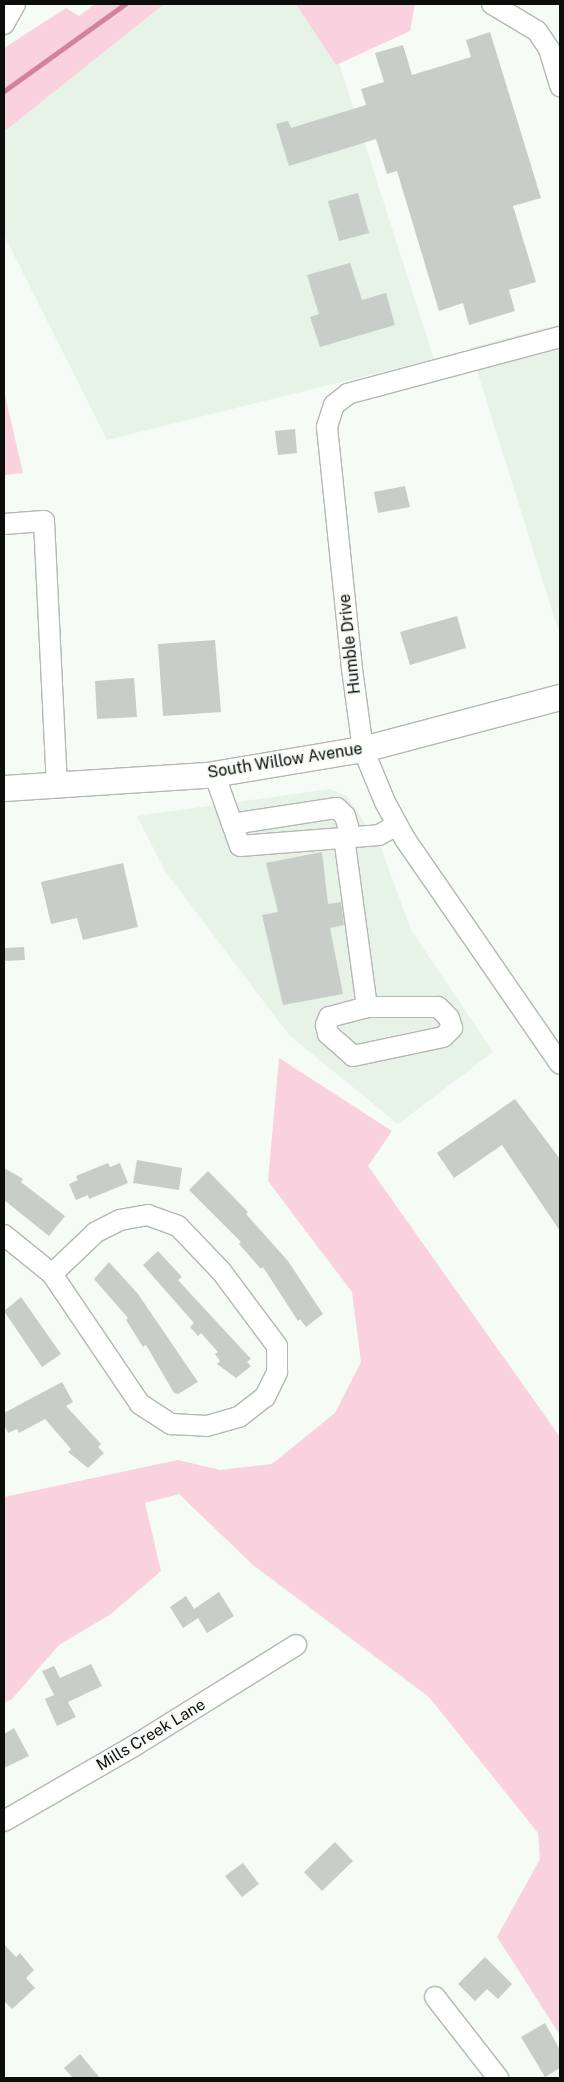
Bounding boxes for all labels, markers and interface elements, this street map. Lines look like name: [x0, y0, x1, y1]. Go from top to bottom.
street label: Humble Drive: [335, 593, 365, 695]
street label: South Willow Avenue: [206, 739, 364, 783]
street label: Mills Creek Lane: [93, 1695, 209, 1775]

